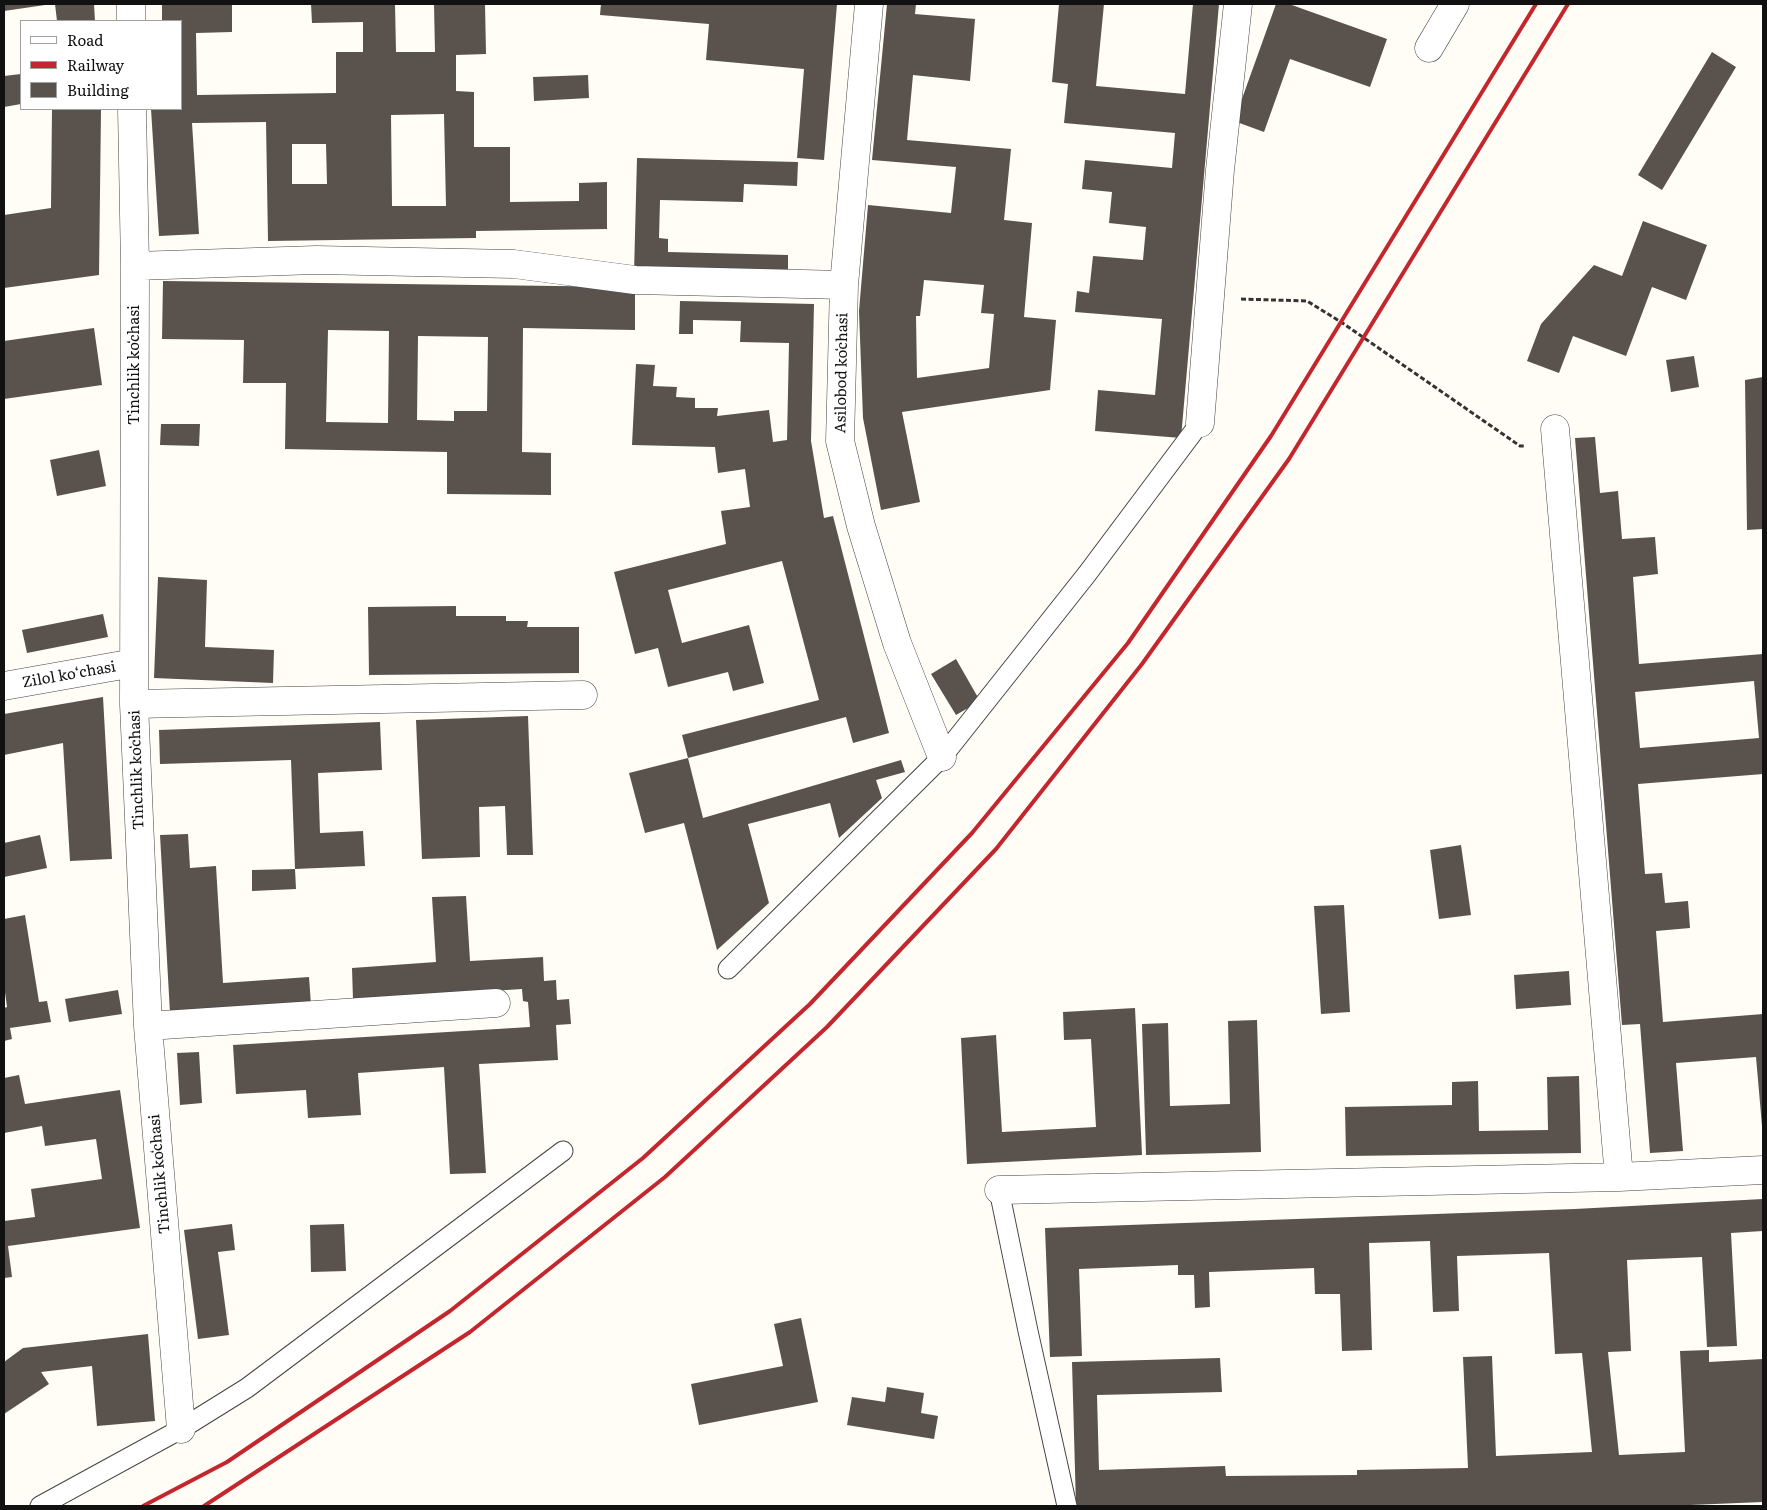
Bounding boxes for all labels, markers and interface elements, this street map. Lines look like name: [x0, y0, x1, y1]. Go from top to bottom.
legend: [20, 20, 182, 110]
text: Road: [67, 28, 103, 51]
text: Railway: [67, 53, 124, 76]
text: Building: [67, 78, 129, 101]
street label: Tinchlik koʻchasi: [126, 305, 144, 425]
street label: Asilobod koʻchasi: [832, 312, 852, 434]
street label: Zilol ko‘chasi: [21, 658, 117, 692]
street label: Tinchlik koʻchasi: [126, 710, 148, 830]
street label: Tinchlik koʻchasi: [146, 1113, 174, 1235]

